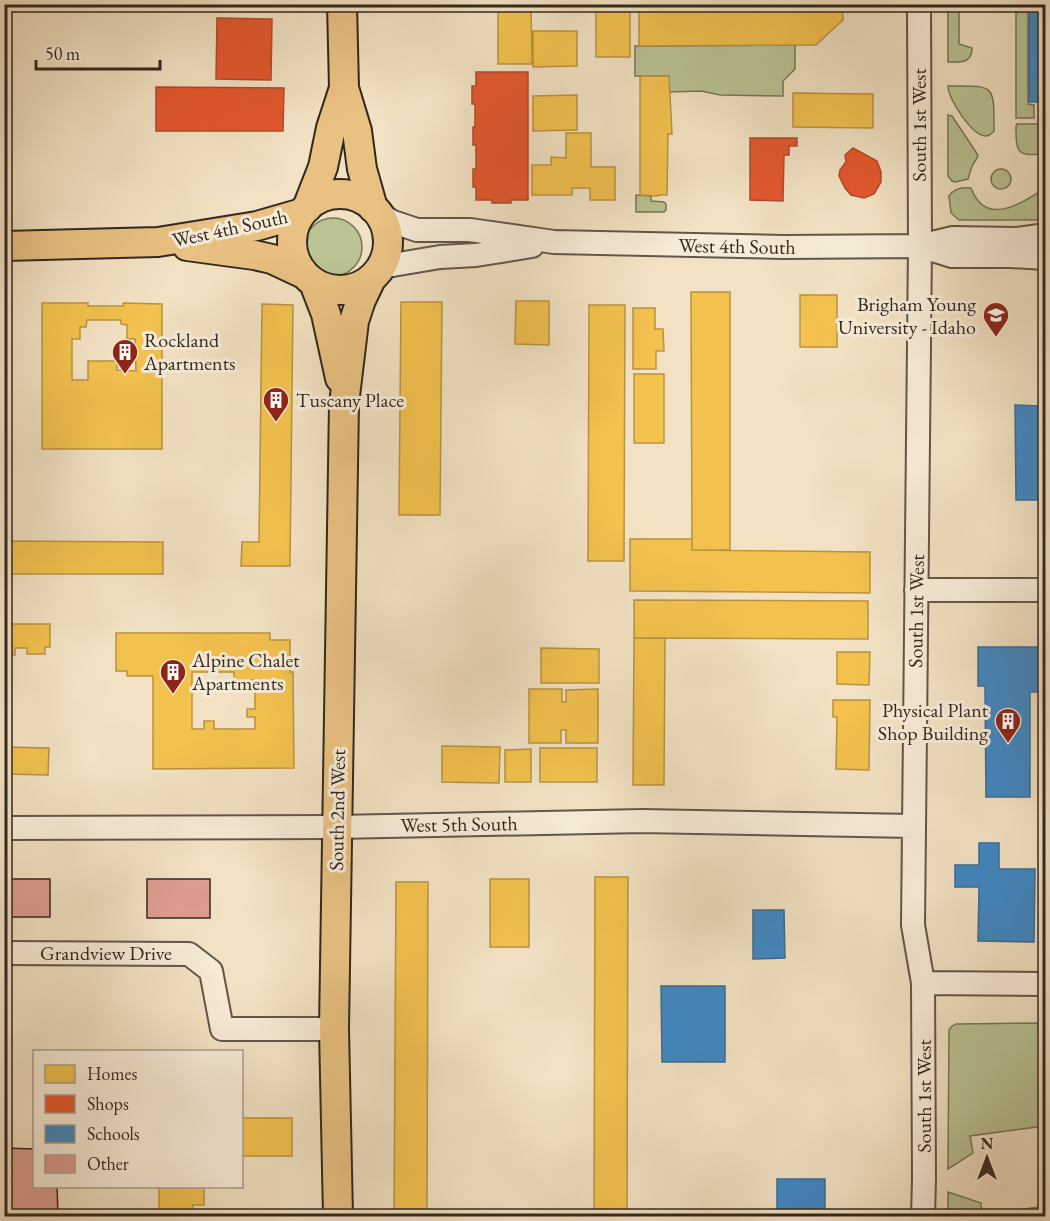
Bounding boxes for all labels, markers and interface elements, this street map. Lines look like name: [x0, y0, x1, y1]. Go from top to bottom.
scale bar: [36, 33, 160, 71]
text: 50 m: [45, 42, 80, 65]
street label: South 1st West: [906, 68, 932, 182]
street label: West 4th South: [170, 203, 290, 253]
street label: West 4th South: [678, 232, 796, 260]
place label: Brigham Young University - Idaho: [838, 291, 976, 340]
school or university icon: Brigham Young University - Idaho: [981, 300, 1011, 338]
place label: Rockland Apartments: [143, 327, 235, 376]
building icon: Rockland Apartments: [110, 337, 140, 375]
building icon: Tuscany Place: [261, 385, 291, 423]
place label: Tuscany Place: [296, 387, 404, 413]
street label: South 1st West: [902, 553, 930, 668]
place label: Alpine Chalet Apartments: [191, 647, 300, 696]
building icon: Alpine Chalet Apartments: [158, 657, 188, 695]
place label: Physical Plant Shop Building: [878, 697, 989, 746]
building icon: Physical Plant Shop Building: [993, 706, 1023, 744]
street label: South 2nd West: [323, 748, 351, 871]
street label: West 5th South: [400, 810, 518, 838]
street label: Grandview Drive: [40, 940, 172, 966]
street label: South 1st West: [911, 1039, 937, 1153]
legend: [33, 1050, 243, 1188]
text: Homes: [87, 1062, 138, 1085]
text: Shops: [87, 1092, 129, 1115]
text: Schools: [87, 1122, 140, 1145]
north arrow: [957, 1128, 1017, 1188]
text: N: [981, 1133, 994, 1154]
text: Other: [87, 1152, 129, 1175]

